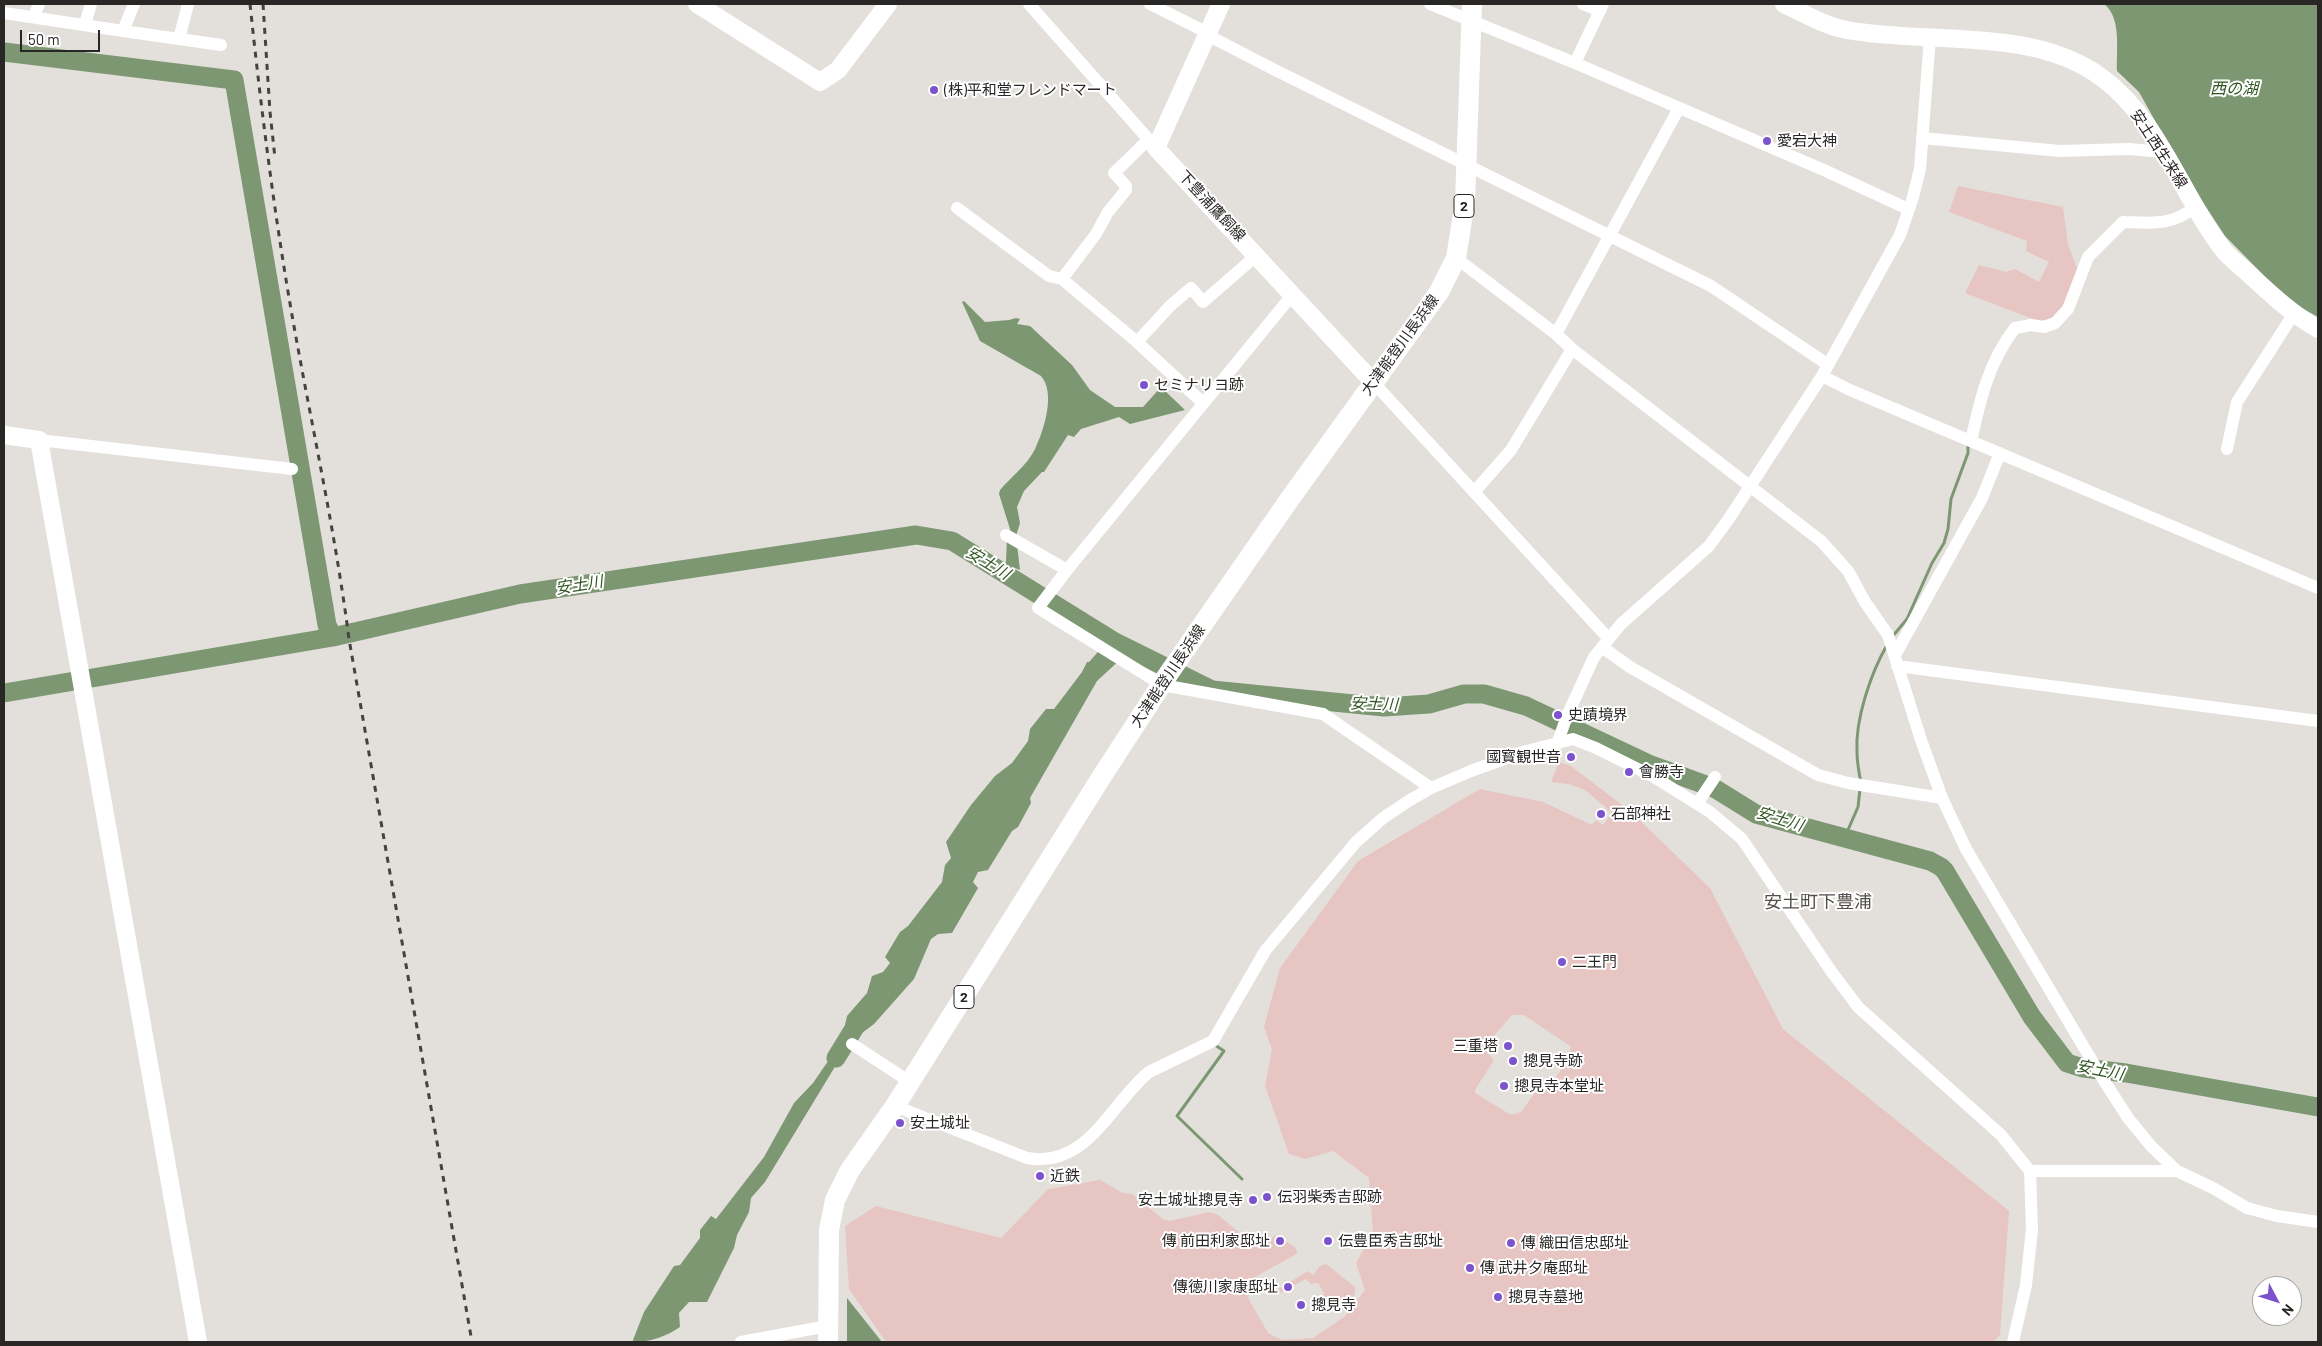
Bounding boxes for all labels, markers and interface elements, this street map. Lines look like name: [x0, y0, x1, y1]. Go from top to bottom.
scale bar: [22, 20, 102, 52]
text: 50 m: [28, 30, 60, 48]
water label: 西の湖: [2210, 79, 2258, 99]
place label: (株)平和堂フレンドマート: [944, 81, 1117, 99]
marker: (株)平和堂フレンドマート: [928, 84, 940, 96]
street label: 安土西生来線: [2127, 106, 2191, 192]
place label: 愛宕大神: [1777, 132, 1837, 150]
marker: 愛宕大神: [1761, 135, 1773, 147]
street label: 下豊浦鷹飼線: [1175, 167, 1249, 245]
road number: 2: [1454, 195, 1474, 218]
street label: 大津能登川長浜線: [1357, 291, 1443, 399]
place label: セミナリヨ跡: [1154, 376, 1244, 394]
marker: セミナリヨ跡: [1138, 379, 1150, 391]
water label: 安土川: [962, 542, 1014, 584]
water label: 安土川: [554, 572, 604, 598]
street label: 大津能登川長浜線: [1127, 621, 1209, 731]
water label: 安土川: [1350, 694, 1398, 714]
place label: 史蹟境界: [1568, 706, 1628, 724]
marker: 史蹟境界: [1552, 709, 1564, 721]
place label: 國寳観世音: [1486, 748, 1561, 766]
marker: 國寳観世音: [1565, 751, 1577, 763]
place label: 會勝寺: [1639, 763, 1684, 781]
marker: 會勝寺: [1623, 766, 1635, 778]
water label: 安土川: [1754, 803, 1806, 835]
place label: 石部神社: [1611, 805, 1671, 823]
marker: 石部神社: [1595, 808, 1607, 820]
district label: 安土町下豊浦: [1764, 891, 1872, 913]
place label: 二王門: [1572, 953, 1617, 971]
marker: 二王門: [1556, 956, 1568, 968]
road number: 2: [954, 986, 974, 1009]
place label: 三重塔: [1453, 1037, 1498, 1055]
marker: 三重塔: [1502, 1040, 1514, 1052]
place label: 摠見寺跡: [1523, 1052, 1583, 1070]
marker: 摠見寺跡: [1507, 1055, 1519, 1067]
water label: 安土川: [2075, 1056, 2125, 1084]
place label: 摠見寺本堂址: [1514, 1077, 1604, 1095]
marker: 摠見寺本堂址: [1498, 1080, 1510, 1092]
place label: 安土城址: [910, 1114, 970, 1132]
marker: 安土城址: [894, 1117, 906, 1129]
place label: 近鉄: [1050, 1167, 1080, 1185]
marker: 近鉄: [1034, 1170, 1046, 1182]
place label: 伝羽柴秀吉邸跡: [1277, 1188, 1382, 1206]
place label: 安土城址摠見寺: [1138, 1191, 1243, 1209]
marker: 伝羽柴秀吉邸跡: [1261, 1191, 1273, 1203]
marker: 安土城址摠見寺: [1247, 1194, 1259, 1206]
place label: 傳 前田利家邸址: [1162, 1232, 1270, 1250]
place label: 伝豊臣秀吉邸址: [1338, 1232, 1443, 1250]
place label: 傳 織田信忠邸址: [1521, 1234, 1629, 1252]
marker: 傳 前田利家邸址: [1274, 1235, 1286, 1247]
marker: 伝豊臣秀吉邸址: [1322, 1235, 1334, 1247]
marker: 傳 織田信忠邸址: [1505, 1237, 1517, 1249]
place label: 傳 武井夕庵邸址: [1480, 1259, 1588, 1277]
marker: 傳 武井夕庵邸址: [1464, 1262, 1476, 1274]
north arrow: [2252, 1276, 2302, 1326]
place label: 傳徳川家康邸址: [1173, 1278, 1278, 1296]
marker: 傳徳川家康邸址: [1282, 1281, 1294, 1293]
place label: 摠見寺墓地: [1508, 1288, 1583, 1306]
marker: 摠見寺墓地: [1492, 1291, 1504, 1303]
place label: 摠見寺: [1311, 1296, 1356, 1314]
marker: 摠見寺: [1295, 1299, 1307, 1311]
text: N: [2279, 1301, 2298, 1319]

